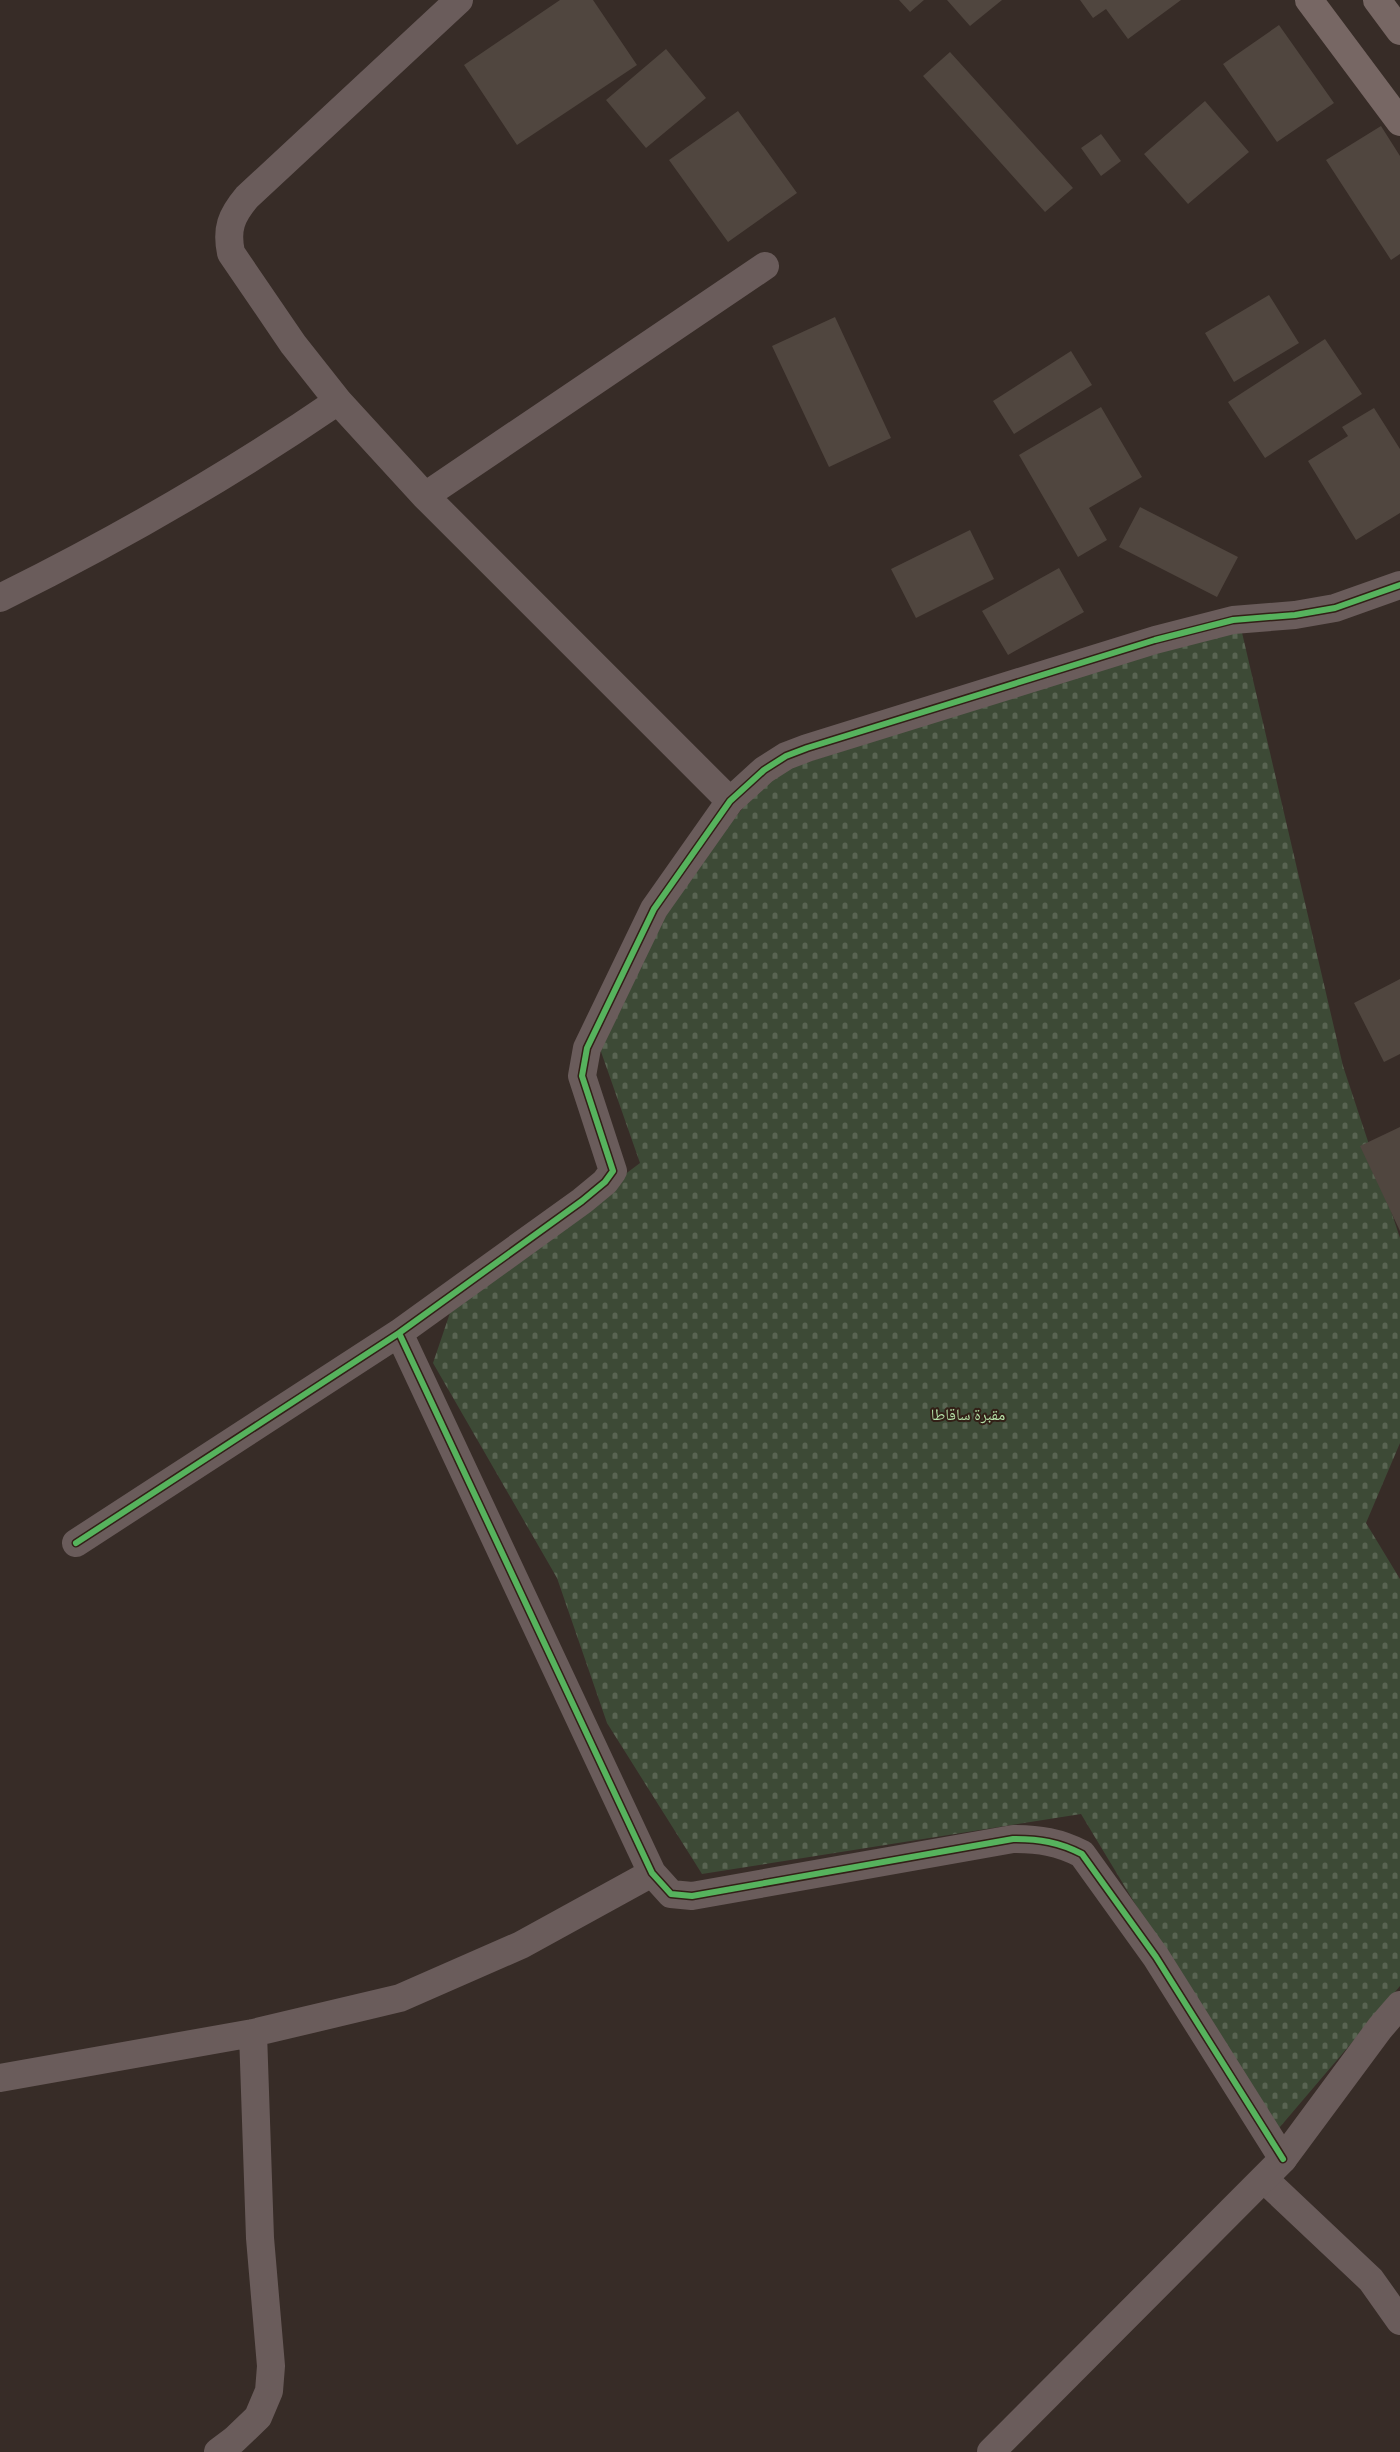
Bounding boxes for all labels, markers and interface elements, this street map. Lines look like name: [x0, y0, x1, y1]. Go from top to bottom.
park label: مقبرة ساقاطا: [931, 1404, 1005, 1424]

